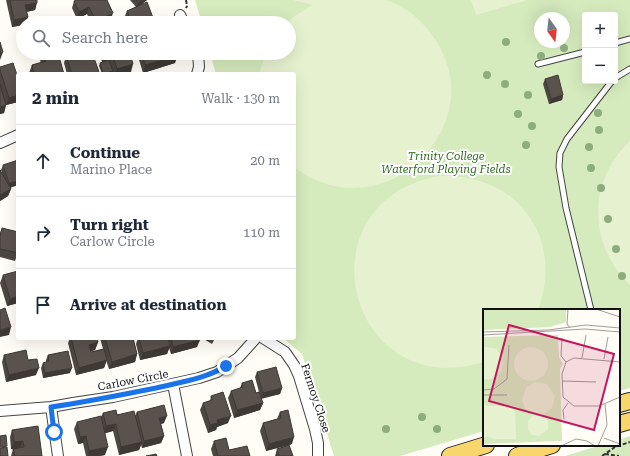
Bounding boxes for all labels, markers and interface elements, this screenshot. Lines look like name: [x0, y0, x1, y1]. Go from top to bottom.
north arrow: [534, 12, 570, 48]
map controls: [582, 12, 618, 84]
button: +: [582, 12, 618, 48]
search box: [16, 16, 296, 60]
icon: search: [30, 27, 52, 49]
text: Search here: [62, 29, 148, 47]
button: −: [582, 48, 618, 84]
text: 2 min: [32, 88, 79, 108]
text: Walk · 130 m: [201, 91, 280, 106]
text: Continue: [70, 144, 140, 162]
icon: ahead: [32, 150, 54, 172]
park label: Trinity College Waterford Playing Fields: [381, 150, 511, 176]
text: 20 m: [250, 153, 280, 168]
text: Marino Place: [70, 162, 152, 177]
text: Turn right: [70, 216, 149, 234]
icon: right: [32, 222, 54, 244]
text: 110 m: [243, 225, 280, 240]
text: Carlow Circle: [70, 234, 155, 249]
icon: arrive: [32, 294, 54, 316]
text: Arrive at destination: [70, 296, 226, 314]
inset map: [483, 309, 620, 446]
route end: [217, 357, 235, 375]
street label: Fermoy Close: [298, 362, 333, 434]
street label: Carlow Circle: [97, 367, 170, 394]
route start: [45, 423, 63, 441]

